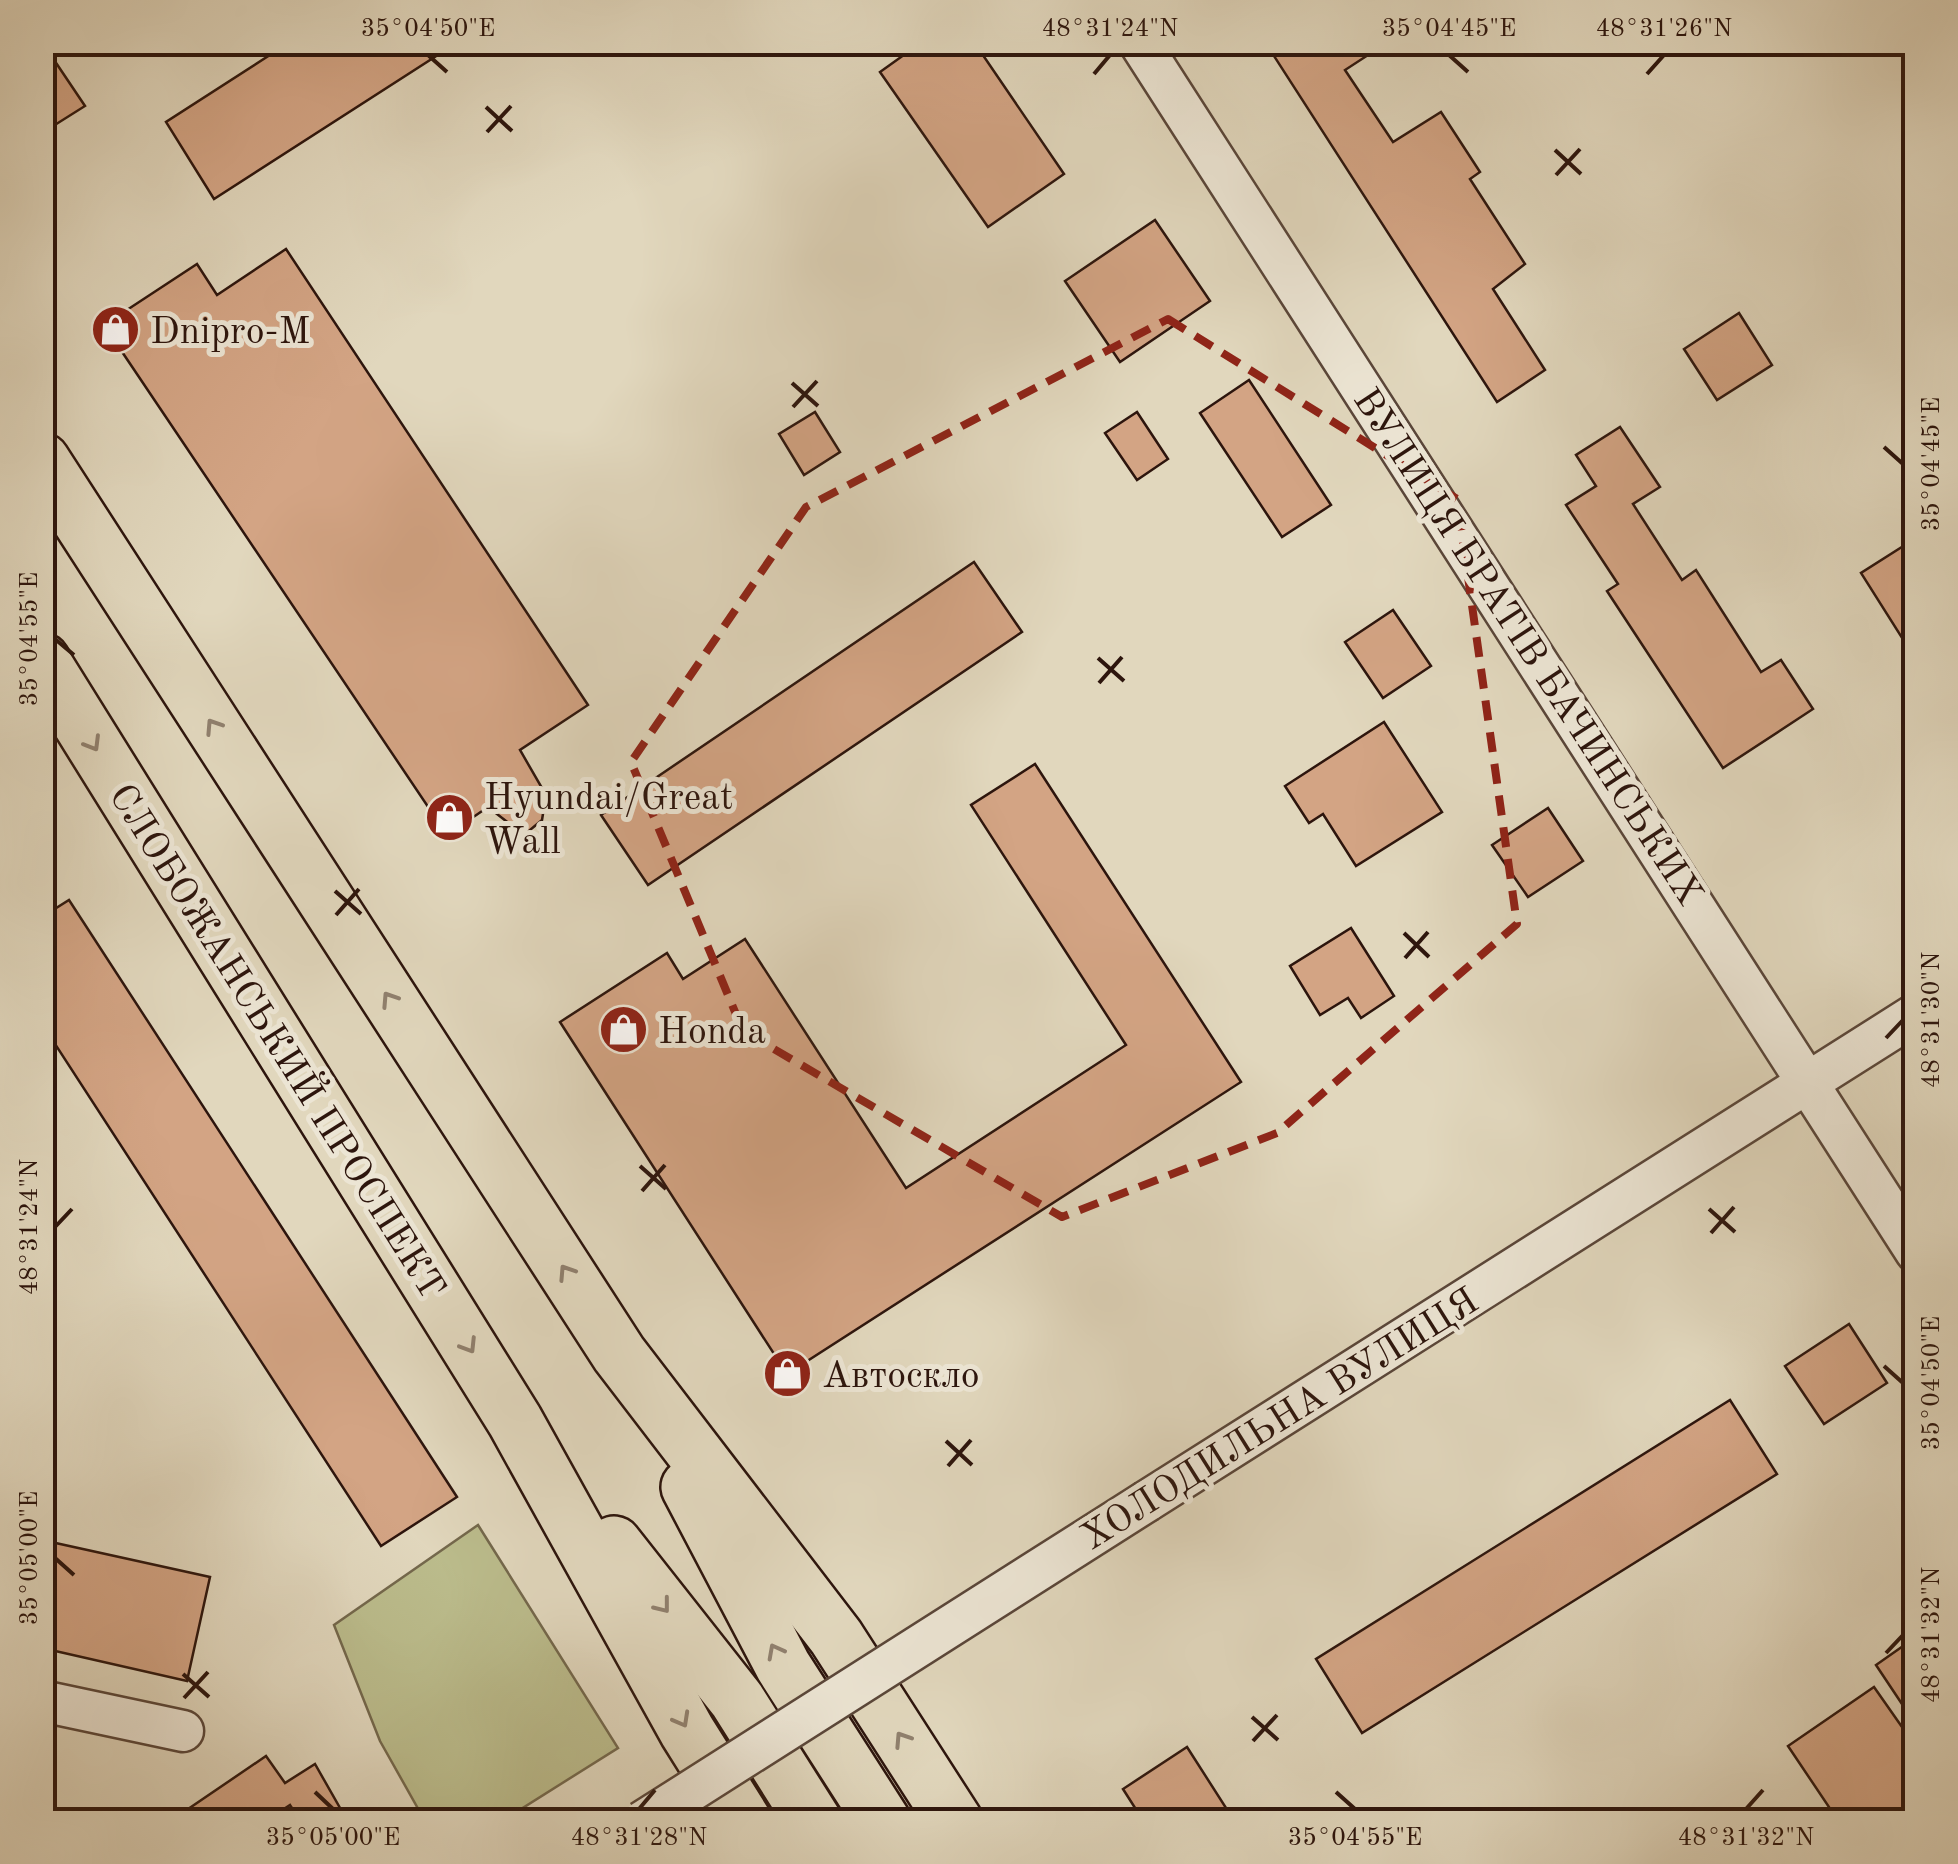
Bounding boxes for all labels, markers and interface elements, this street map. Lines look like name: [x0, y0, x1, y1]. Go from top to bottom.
text: 35°04'50"E: [361, 17, 495, 42]
text: 48°31'24"N: [1042, 17, 1178, 42]
text: 35°04'45"E: [1382, 17, 1516, 42]
text: 48°31'26"N: [1596, 17, 1732, 42]
shop icon: Dnipro-M: [89, 304, 141, 356]
place label: Dnipro-M: [150, 314, 310, 352]
street label: ВУЛИЦЯ БРАТІВ БАЧИНСЬКИХ: [1345, 382, 1708, 913]
text: 35°04'45"E: [1920, 397, 1945, 531]
text: 35°04'55"E: [18, 572, 43, 706]
one-way arrow: [207, 719, 226, 737]
one-way arrow: [81, 733, 100, 751]
street label: СЛОБОЖАНСЬКИЙ ПРОСПЕКТ: [101, 774, 457, 1307]
place label: Hyundai/Great Wall: [484, 780, 733, 862]
shop icon: Hyundai/Great Wall: [423, 792, 475, 844]
text: 48°31'30"N: [1920, 952, 1945, 1088]
one-way arrow: [383, 992, 402, 1010]
shop icon: Honda: [597, 1004, 649, 1056]
place label: Honda: [658, 1014, 766, 1052]
text: 48°31'24"N: [18, 1159, 43, 1295]
one-way arrow: [560, 1265, 579, 1283]
street label: ХОЛОДИЛЬНА ВУЛИЦЯ: [1076, 1283, 1486, 1558]
text: 35°04'50"E: [1920, 1316, 1945, 1450]
one-way arrow: [456, 1336, 475, 1354]
shop icon: Автоскло: [761, 1348, 813, 1400]
place label: Автоскло: [822, 1358, 980, 1396]
text: 35°05'00"E: [18, 1491, 43, 1625]
text: 48°31'32"N: [1920, 1567, 1945, 1703]
one-way arrow: [651, 1595, 669, 1613]
one-way arrow: [768, 1643, 787, 1661]
one-way arrow: [669, 1709, 689, 1727]
one-way arrow: [895, 1732, 914, 1750]
text: 35°05'00"E: [266, 1826, 400, 1851]
text: 48°31'28"N: [571, 1826, 707, 1851]
text: 35°04'55"E: [1288, 1826, 1422, 1851]
text: 48°31'32"N: [1678, 1826, 1814, 1851]

